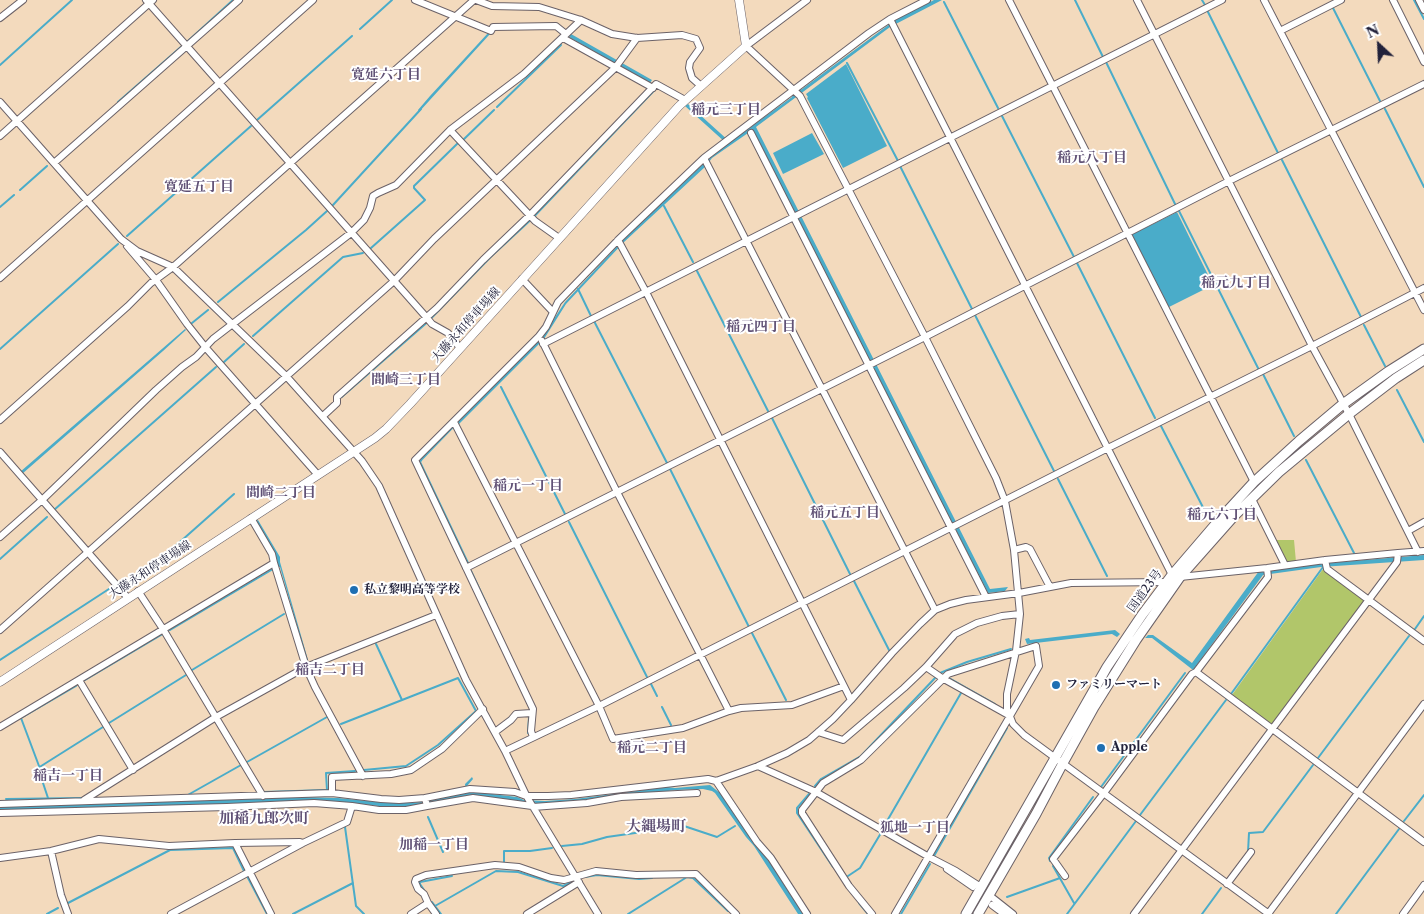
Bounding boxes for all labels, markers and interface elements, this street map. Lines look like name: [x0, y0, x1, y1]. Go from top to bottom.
north arrow: [1354, 20, 1404, 70]
text: N: [1363, 21, 1382, 42]
district label: 寛延六丁目: [351, 67, 421, 83]
district label: 稲元三丁目: [691, 102, 761, 118]
district label: 稲元八丁目: [1057, 150, 1127, 166]
district label: 寛延五丁目: [164, 179, 234, 195]
district label: 稲元九丁目: [1201, 275, 1271, 291]
street label: 大藤永和停車場線: [429, 285, 503, 365]
district label: 稲元四丁目: [726, 319, 796, 335]
district label: 間崎三丁目: [371, 372, 441, 388]
district label: 稲元一丁目: [493, 478, 563, 494]
district label: 間崎二丁目: [246, 485, 316, 501]
district label: 稲元五丁目: [810, 505, 880, 521]
district label: 稲元六丁目: [1187, 507, 1257, 523]
street label: 大藤永和停車場線: [106, 538, 194, 602]
street label: 国道23号: [1125, 567, 1165, 615]
place label: 私立黎明高等学校: [364, 583, 460, 597]
marker: 私立黎明高等学校: [348, 584, 360, 596]
district label: 稲吉二丁目: [295, 662, 365, 678]
place label: ファミリーマート: [1066, 678, 1162, 692]
marker: ファミリーマート: [1050, 679, 1062, 691]
district label: 稲元二丁目: [617, 740, 687, 756]
place label: Apple: [1111, 741, 1148, 755]
marker: Apple: [1095, 742, 1107, 754]
district label: 稲吉一丁目: [33, 768, 103, 784]
district label: 加稲九郎次町: [219, 810, 309, 828]
district label: 大縄場町: [626, 818, 686, 836]
district label: 狐地一丁目: [880, 820, 950, 836]
district label: 加稲一丁目: [399, 837, 469, 853]

